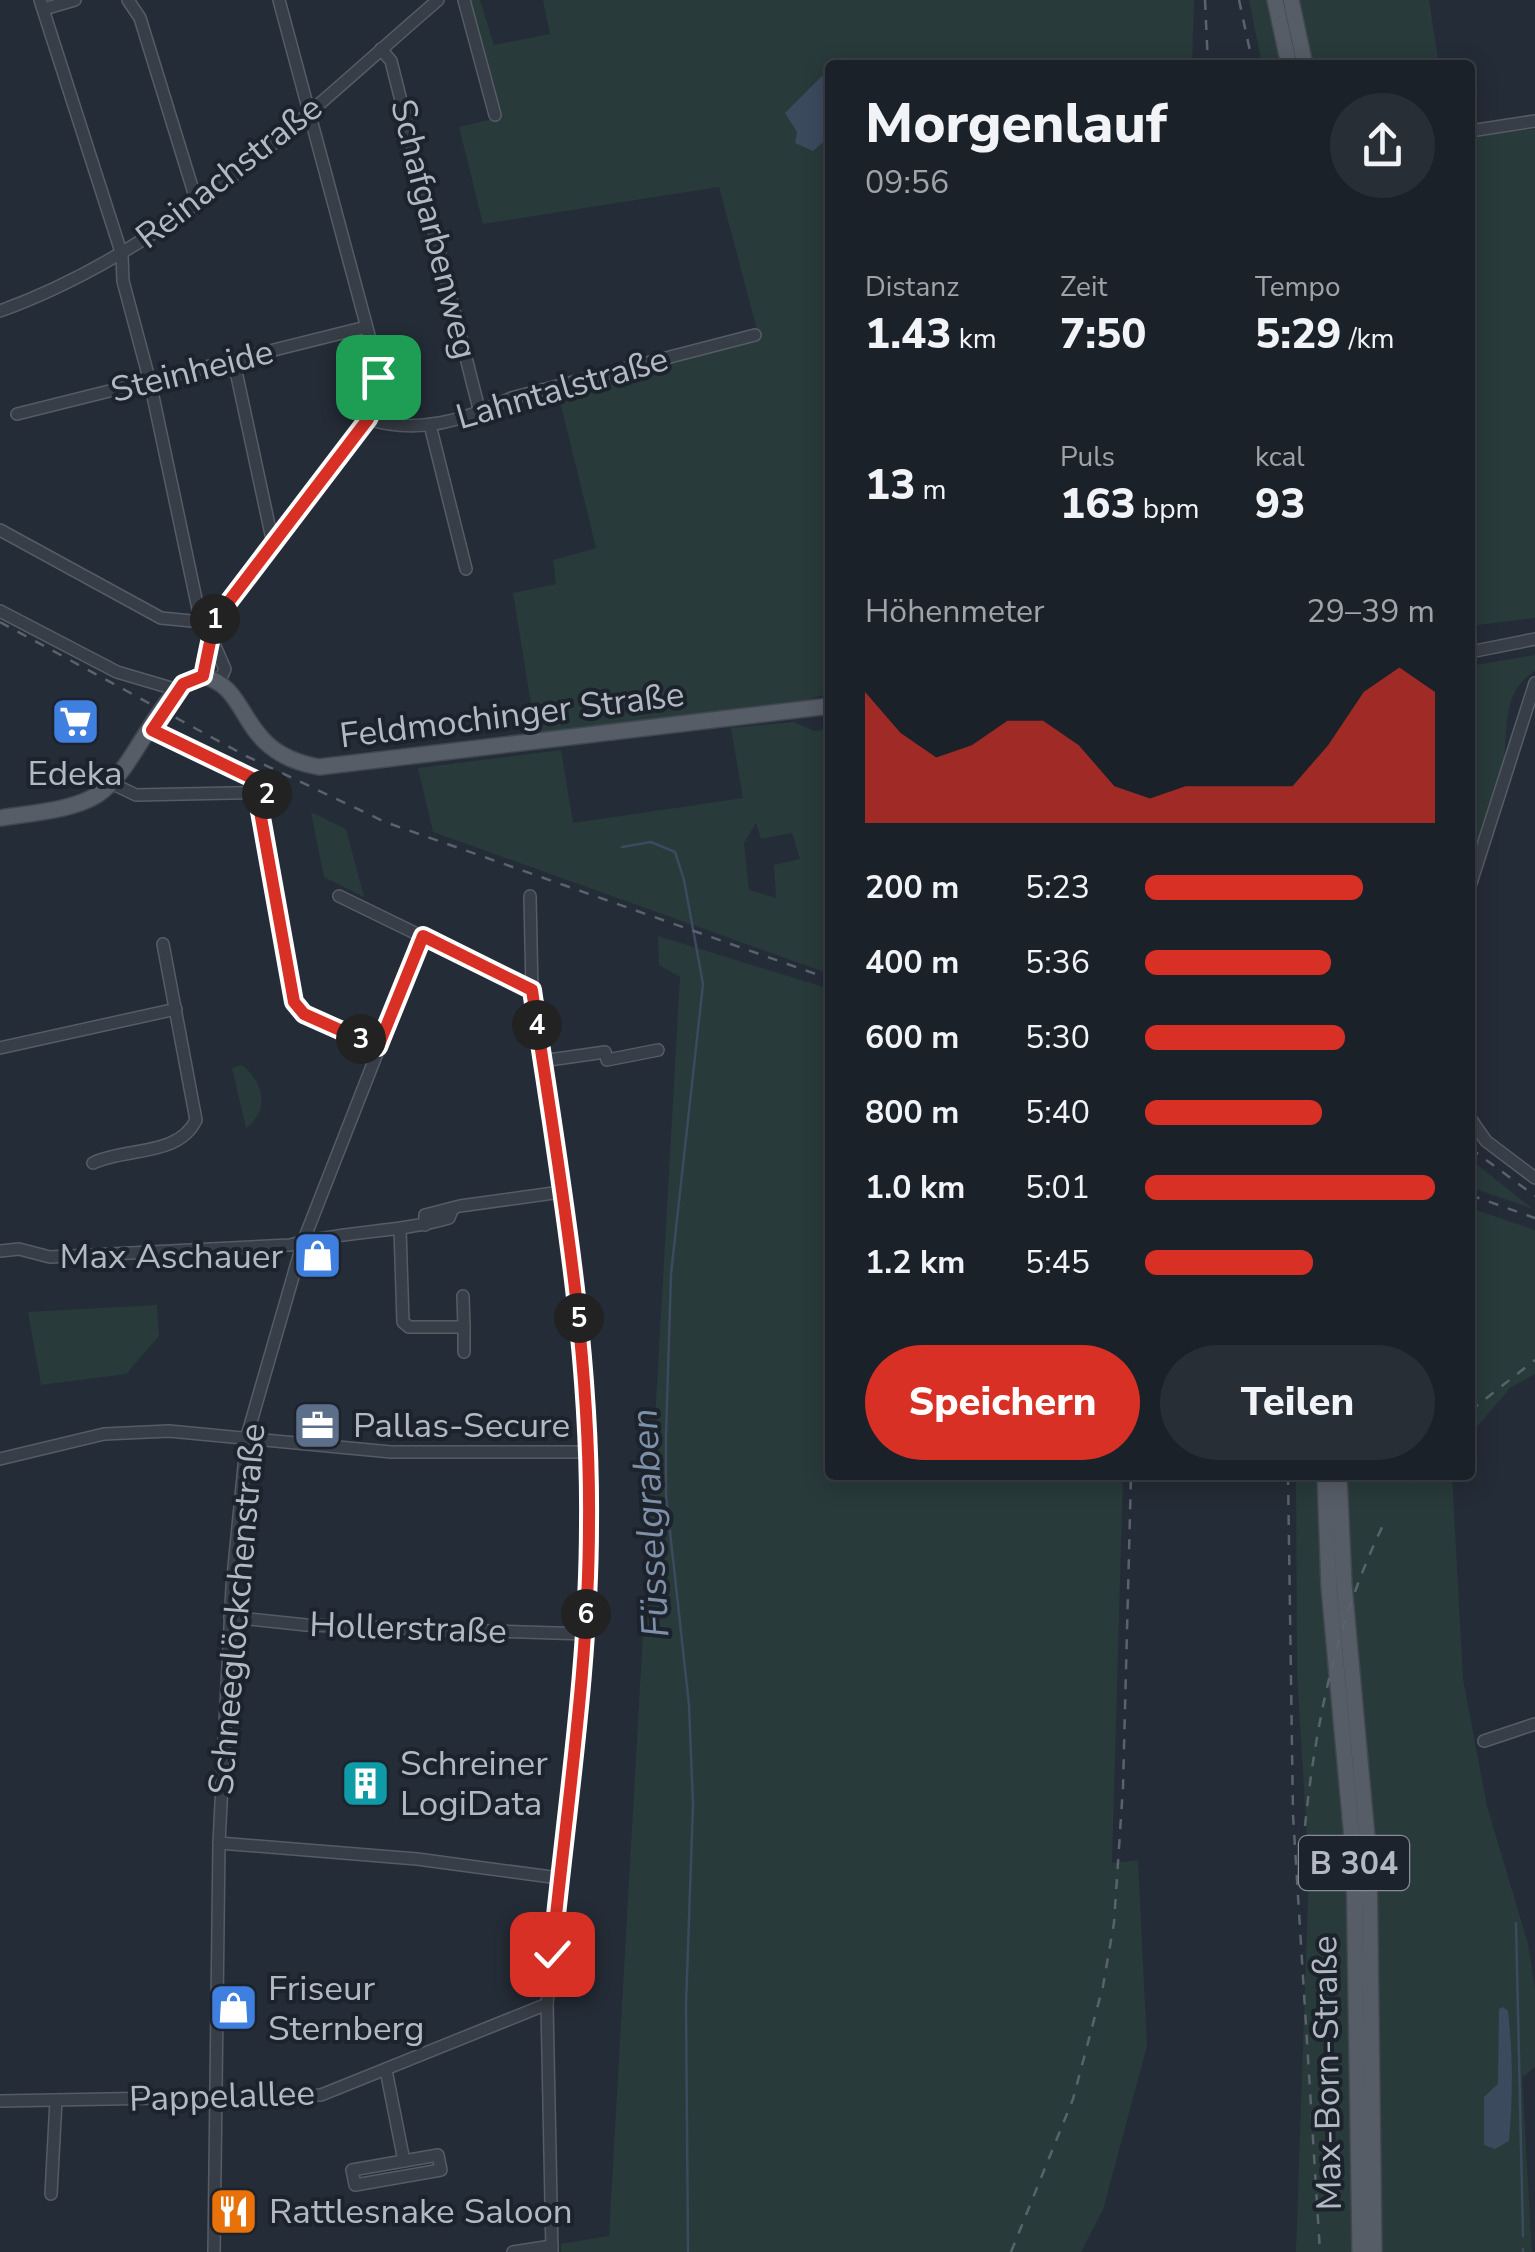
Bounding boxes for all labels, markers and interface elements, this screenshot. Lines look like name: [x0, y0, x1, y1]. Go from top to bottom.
street label: Reinachstraße: [126, 84, 332, 260]
text: Morgenlauf: [865, 86, 1167, 161]
button: share: [1330, 93, 1435, 198]
street label: Schafgarbenweg: [379, 94, 489, 364]
text: 09:56: [865, 161, 949, 204]
text: Distanz: [865, 268, 959, 306]
text: Zeit: [1060, 268, 1107, 306]
text: Tempo: [1255, 268, 1340, 306]
text: 1.43: [865, 306, 952, 363]
text: 7:50: [1060, 306, 1147, 363]
text: 5:29: [1255, 306, 1342, 363]
text: km: [952, 320, 997, 358]
text: /km: [1342, 320, 1395, 358]
street label: Steinheide: [106, 328, 278, 414]
pin: [336, 335, 421, 420]
street label: Lahntalstraße: [451, 335, 673, 441]
icon: arrive: [351, 350, 406, 405]
text: Puls: [1060, 438, 1115, 476]
text: kcal: [1255, 438, 1305, 476]
text: 13: [865, 457, 915, 514]
text: m: [915, 471, 947, 509]
text: 163: [1060, 476, 1136, 533]
text: 93: [1255, 476, 1305, 533]
text: bpm: [1136, 490, 1199, 528]
text: Höhenmeter: [865, 590, 1044, 633]
text: 29–39 m: [1307, 590, 1435, 633]
pin: 1: [190, 594, 240, 644]
text: 1: [207, 600, 223, 638]
street label: Feldmochinger Straße: [337, 671, 687, 759]
supermarket icon: Edeka: [49, 695, 101, 747]
place label: Edeka: [27, 750, 123, 797]
pin: 2: [242, 769, 292, 819]
text: 2: [259, 775, 275, 813]
text: 200 m: [865, 866, 959, 909]
text: 5:23: [1025, 866, 1090, 909]
text: 400 m: [865, 941, 959, 984]
text: 5:36: [1025, 941, 1090, 984]
pin: 4: [512, 1000, 562, 1050]
text: 4: [529, 1006, 545, 1044]
pin: 3: [336, 1014, 386, 1064]
text: 600 m: [865, 1016, 959, 1059]
text: 5:30: [1025, 1016, 1090, 1059]
text: 3: [353, 1020, 369, 1058]
text: 800 m: [865, 1091, 959, 1134]
text: 5:40: [1025, 1091, 1090, 1134]
text: 1.0 km: [865, 1166, 965, 1209]
text: 5:01: [1025, 1166, 1090, 1209]
shop icon: Max Aschauer: [292, 1230, 344, 1282]
place label: Max Aschauer: [60, 1233, 283, 1280]
text: 1.2 km: [865, 1241, 965, 1284]
text: 5:45: [1025, 1241, 1090, 1284]
pin: 5: [554, 1293, 604, 1343]
text: 5: [571, 1299, 587, 1337]
button: Speichern: [865, 1345, 1140, 1460]
button: Teilen: [1160, 1345, 1435, 1460]
office icon: Pallas-Secure: [292, 1399, 344, 1451]
place label: Pallas-Secure: [353, 1402, 570, 1449]
water label: Füsselgraben: [619, 1407, 681, 1639]
street label: Schneeglöckchenstraße: [197, 1421, 277, 1797]
pin: 6: [561, 1589, 611, 1639]
text: 6: [578, 1595, 594, 1633]
street label: Hollerstraße: [308, 1601, 508, 1655]
place label: Schreiner LogiData: [400, 1740, 548, 1827]
building icon: Schreiner LogiData: [339, 1757, 391, 1809]
road number: B 304: [1299, 1836, 1409, 1890]
pin: [510, 1912, 595, 1997]
icon: check: [525, 1927, 580, 1982]
street label: Max-Born-Straße: [1301, 1935, 1353, 2211]
place label: Friseur Sternberg: [268, 1965, 424, 2052]
shop icon: Friseur Sternberg: [207, 1982, 259, 2034]
street label: Pappelallee: [128, 2069, 316, 2123]
restaurant icon: Rattlesnake Saloon: [208, 2185, 260, 2237]
place label: Rattlesnake Saloon: [269, 2188, 573, 2235]

